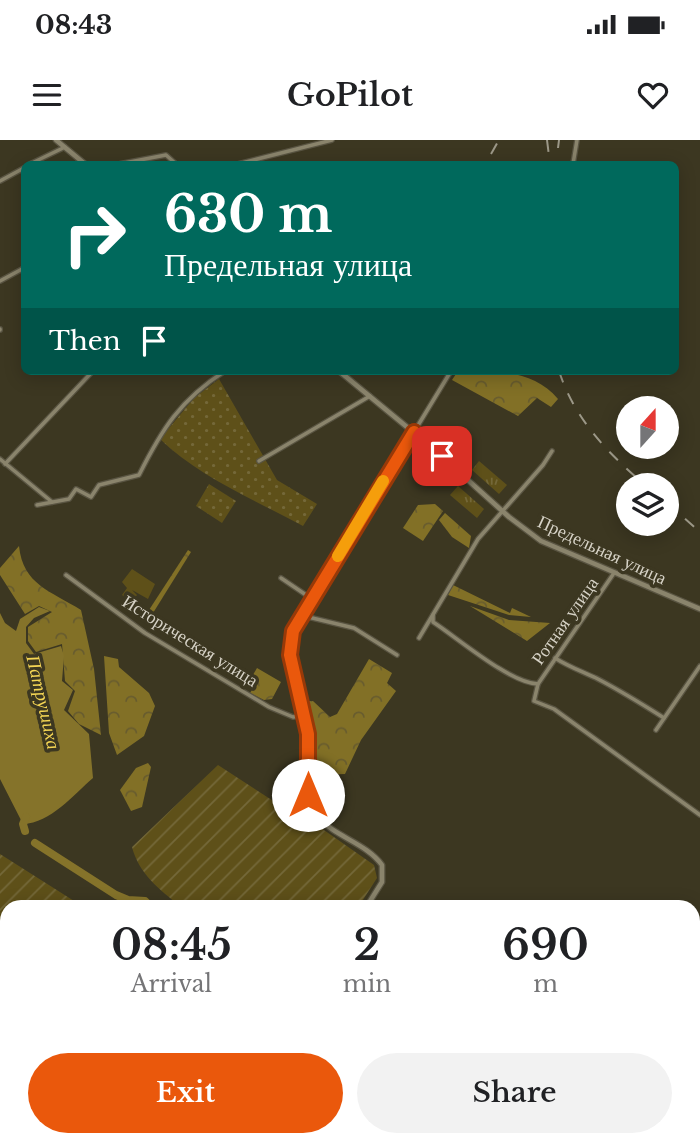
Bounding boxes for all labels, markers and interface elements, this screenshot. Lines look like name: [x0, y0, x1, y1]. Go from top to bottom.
text: 08:43: [35, 9, 112, 41]
text: GoPilot: [287, 75, 413, 115]
icon: menu: [28, 76, 66, 114]
icon: heart: [634, 76, 672, 114]
text: 630 m: [164, 184, 332, 245]
icon: right: [49, 189, 140, 280]
text: Предельная улица: [164, 245, 412, 285]
icon: arrive: [135, 322, 173, 360]
text: Then: [49, 325, 121, 357]
north arrow: [616, 396, 679, 458]
map controls: [616, 396, 679, 536]
pin: [412, 426, 472, 486]
icon: arrive: [423, 437, 461, 475]
button: layers: [616, 473, 679, 536]
street label: Предельная улица: [534, 511, 670, 589]
street label: Ротная улица: [527, 573, 603, 669]
street label: Историческая улица: [118, 590, 262, 692]
water label: Патрушиха: [21, 652, 66, 752]
position arrow: [271, 758, 345, 832]
text: 08:45: [111, 919, 232, 971]
text: 2: [353, 919, 380, 971]
text: 690: [502, 919, 589, 971]
text: Arrival: [131, 970, 212, 998]
text: min: [343, 970, 391, 998]
text: m: [533, 970, 558, 998]
button: Exit: [28, 1053, 343, 1133]
button: Share: [357, 1053, 672, 1133]

